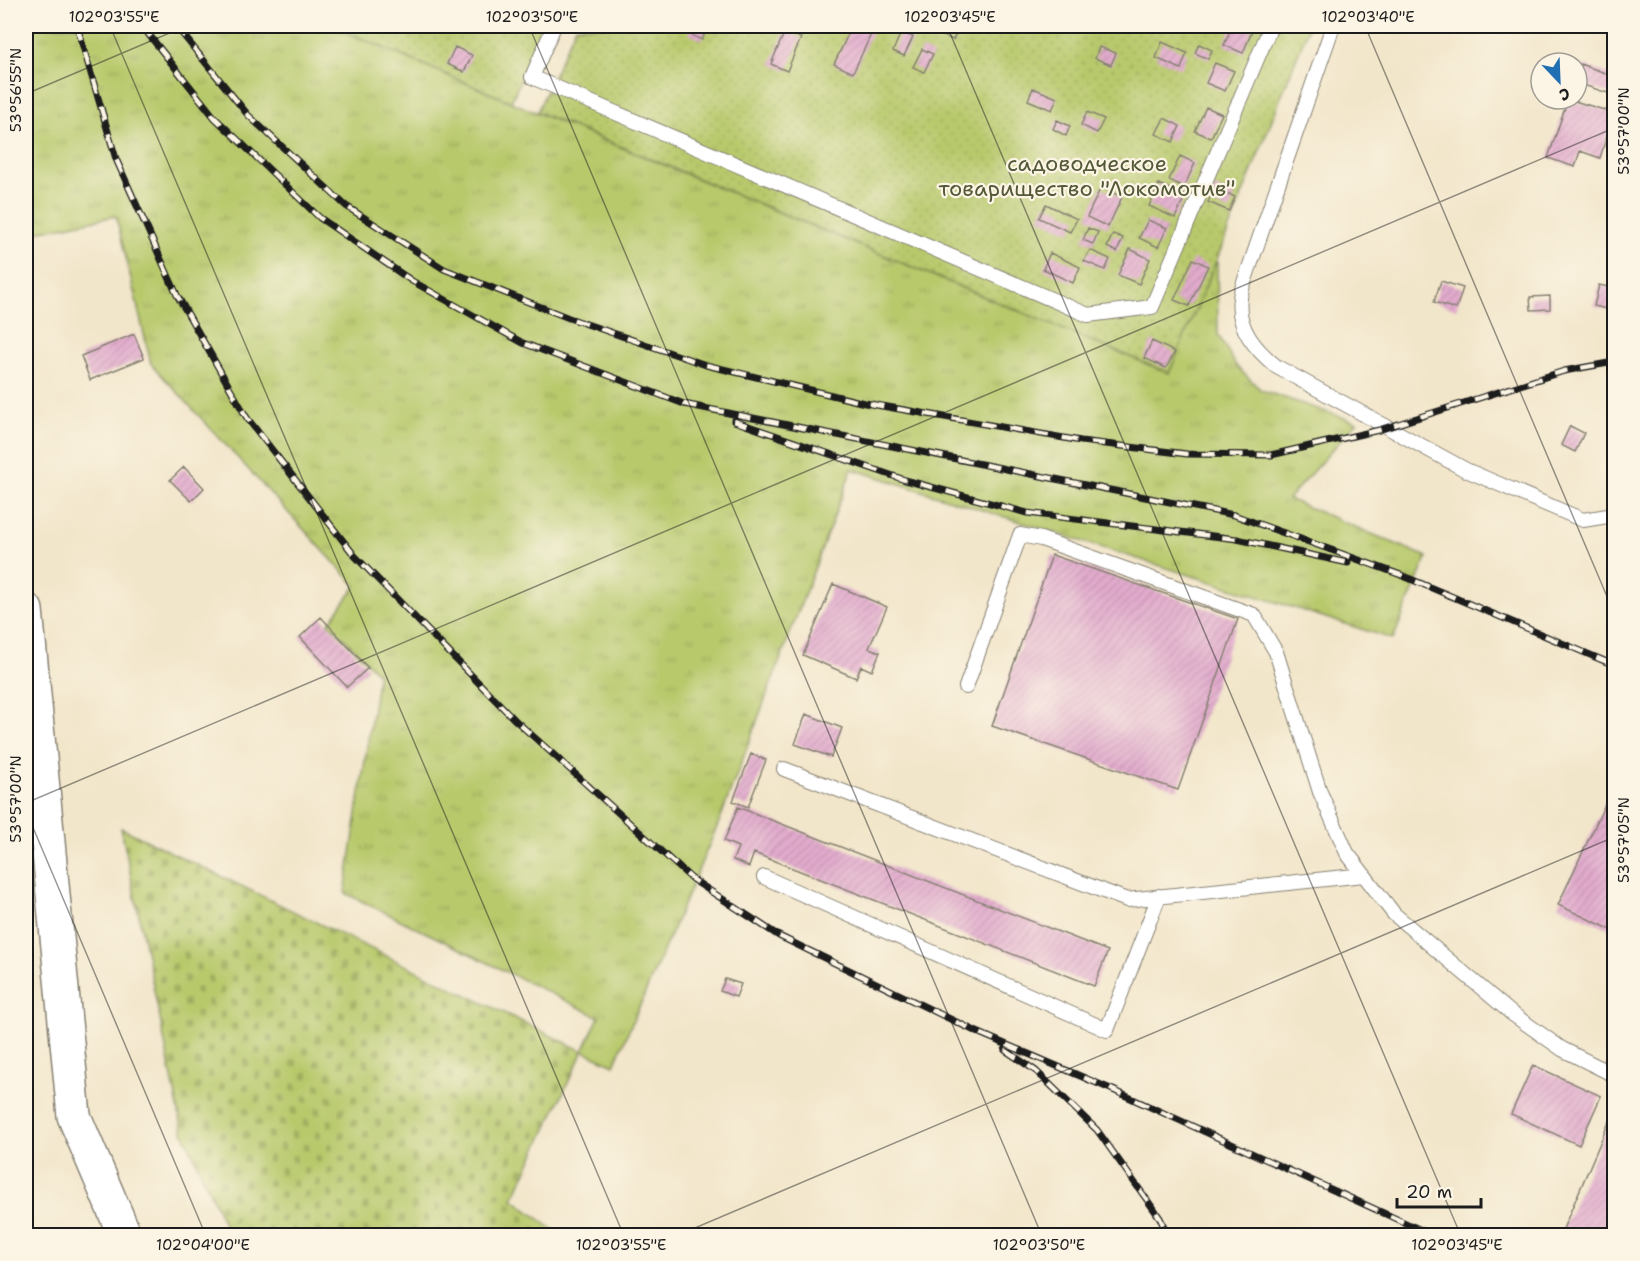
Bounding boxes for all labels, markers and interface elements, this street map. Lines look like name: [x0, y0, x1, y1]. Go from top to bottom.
text: 102°03'55"E: [69, 7, 159, 27]
text: 102°03'50"E: [486, 7, 578, 27]
text: 102°03'45"E: [904, 7, 996, 27]
text: 102°03'40"E: [1321, 7, 1415, 27]
text: 53°56'55"N: [6, 48, 26, 132]
north arrow: [1529, 51, 1589, 111]
text: С: [1556, 83, 1573, 106]
text: 53°57'00"N: [1614, 87, 1634, 175]
park label: садоводческое товарищество "Локомотив": [938, 149, 1236, 203]
text: 53°57'00"N: [6, 755, 26, 843]
text: 53°57'05"N: [1614, 797, 1634, 883]
scale bar: [1397, 1171, 1481, 1209]
text: 20 m: [1406, 1180, 1452, 1204]
text: 102°04'00"E: [156, 1235, 250, 1255]
text: 102°03'55"E: [576, 1235, 666, 1255]
text: 102°03'50"E: [993, 1235, 1085, 1255]
text: 102°03'45"E: [1411, 1235, 1503, 1255]

